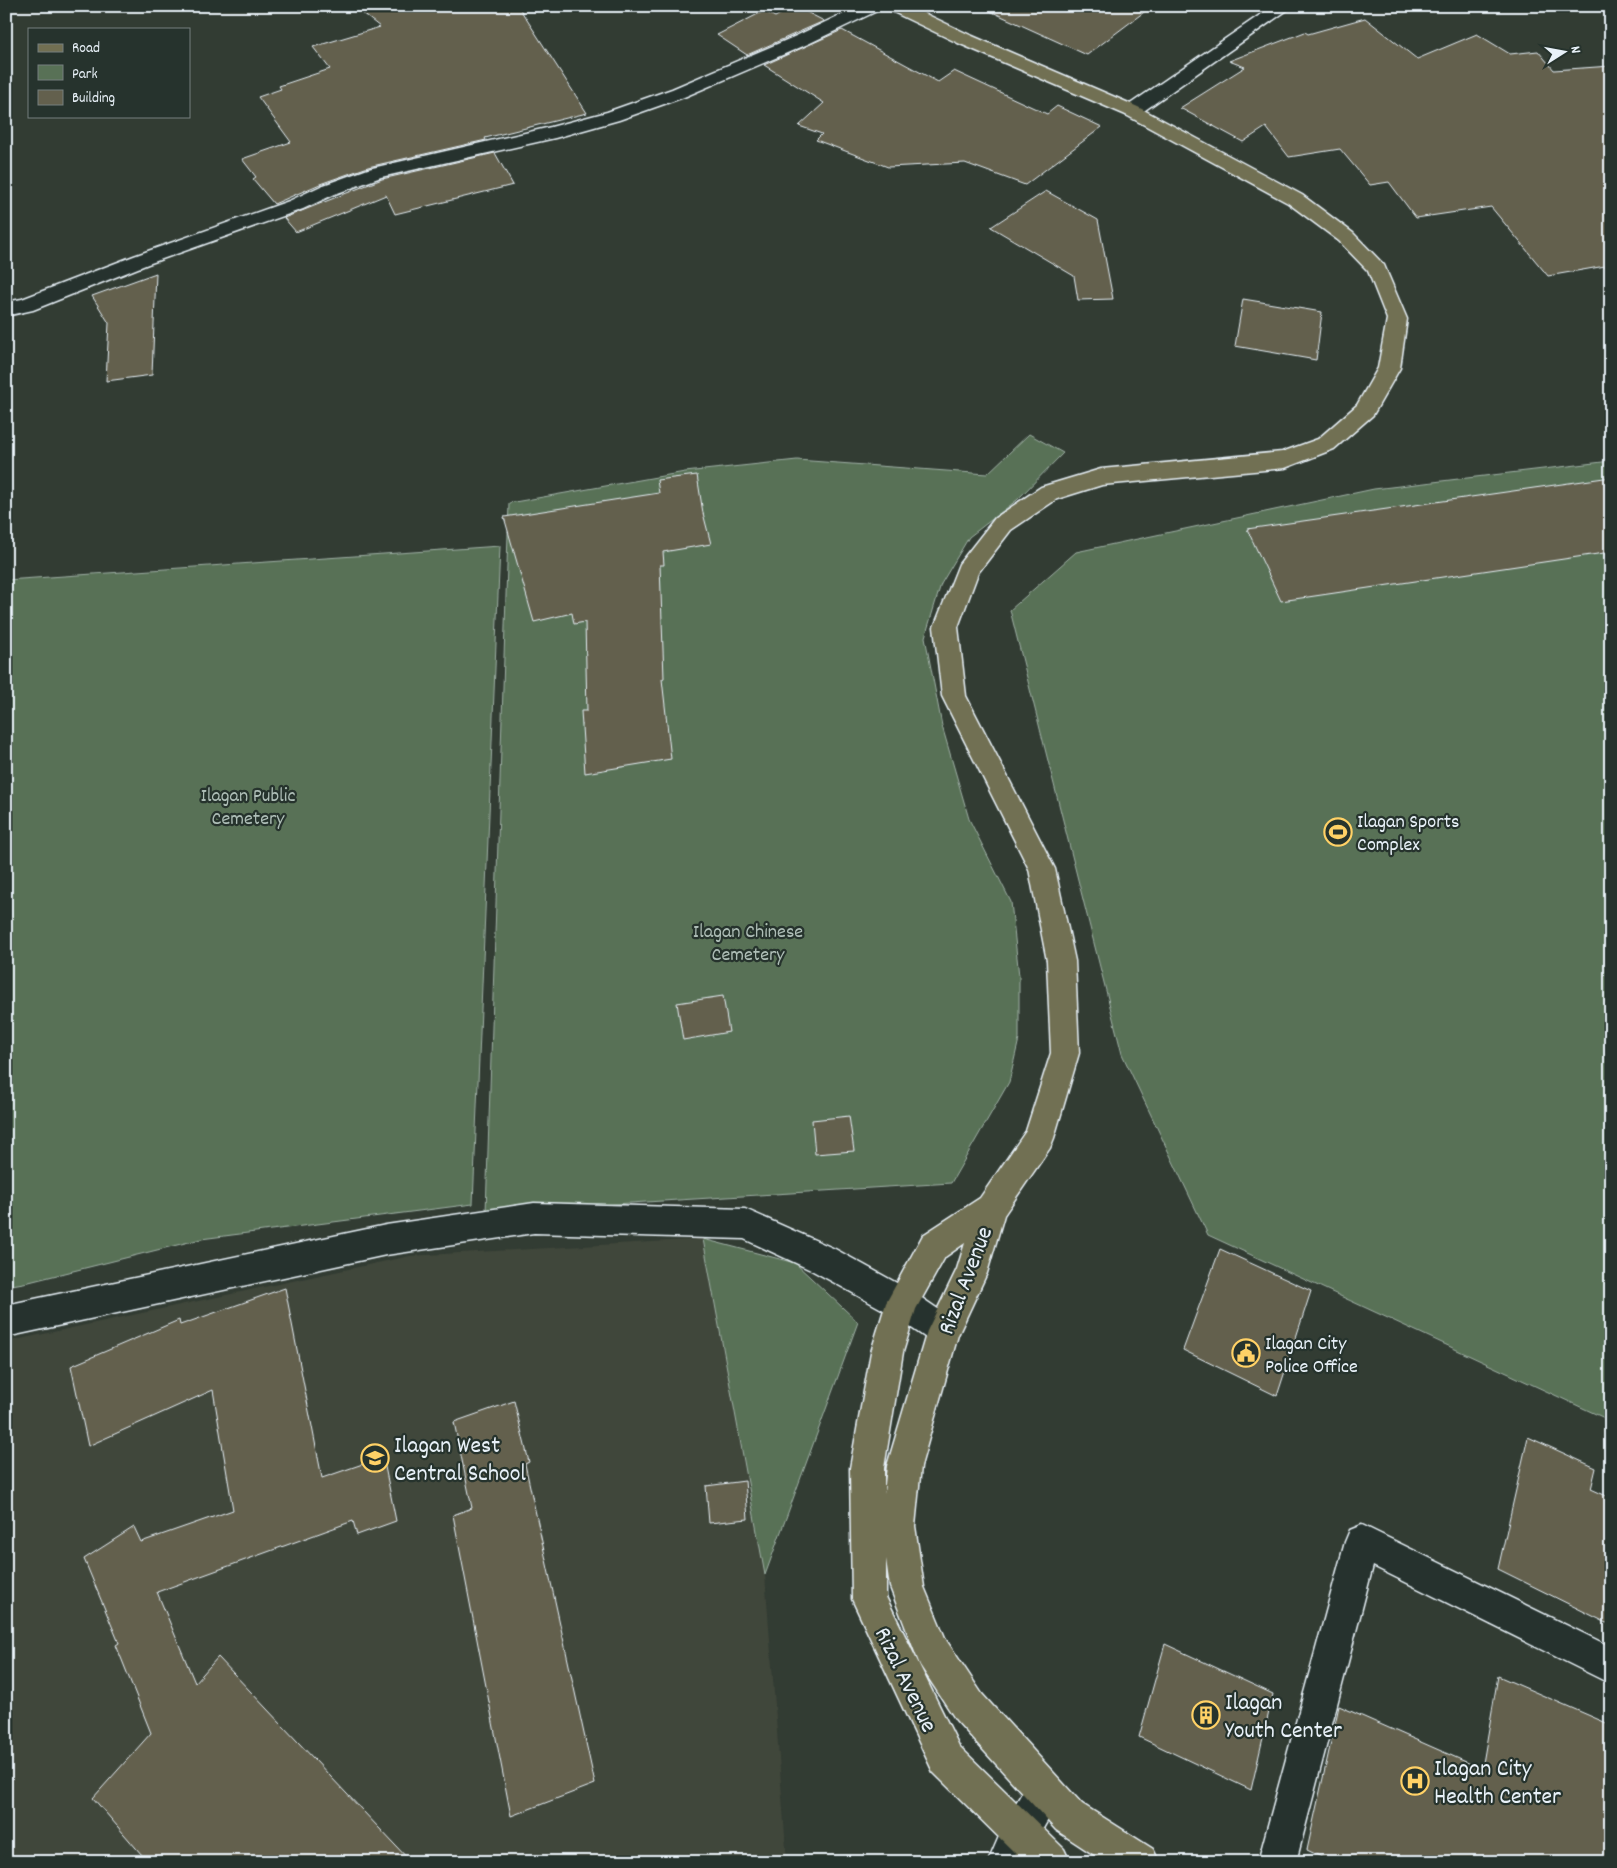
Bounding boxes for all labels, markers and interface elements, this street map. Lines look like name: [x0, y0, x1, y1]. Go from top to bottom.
legend: [28, 28, 190, 118]
north arrow: [1540, 28, 1590, 78]
text: Road: [72, 38, 100, 60]
text: N: [1564, 45, 1585, 55]
text: Park: [72, 64, 98, 86]
text: Building: [72, 88, 115, 110]
park label: Ilagan Public Cemetery: [200, 783, 296, 834]
place label: Ilagan Sports Complex: [1357, 809, 1459, 860]
sports icon: Ilagan Sports Complex: [1323, 817, 1353, 847]
park label: Ilagan Chinese Cemetery: [693, 919, 803, 970]
street label: Rizal Avenue: [931, 1222, 1003, 1340]
place label: Ilagan City Police Office: [1265, 1331, 1358, 1382]
public building icon: Ilagan City Police Office: [1231, 1338, 1261, 1368]
place label: Ilagan West Central School: [394, 1430, 526, 1492]
school or university icon: Ilagan West Central School: [360, 1443, 390, 1473]
street label: Rizal Avenue: [864, 1622, 944, 1739]
place label: Ilagan Youth Center: [1225, 1687, 1342, 1749]
building icon: Ilagan Youth Center: [1191, 1700, 1221, 1730]
place label: Ilagan City Health Center: [1434, 1753, 1561, 1815]
hospital icon: Ilagan City Health Center: [1400, 1766, 1430, 1796]

